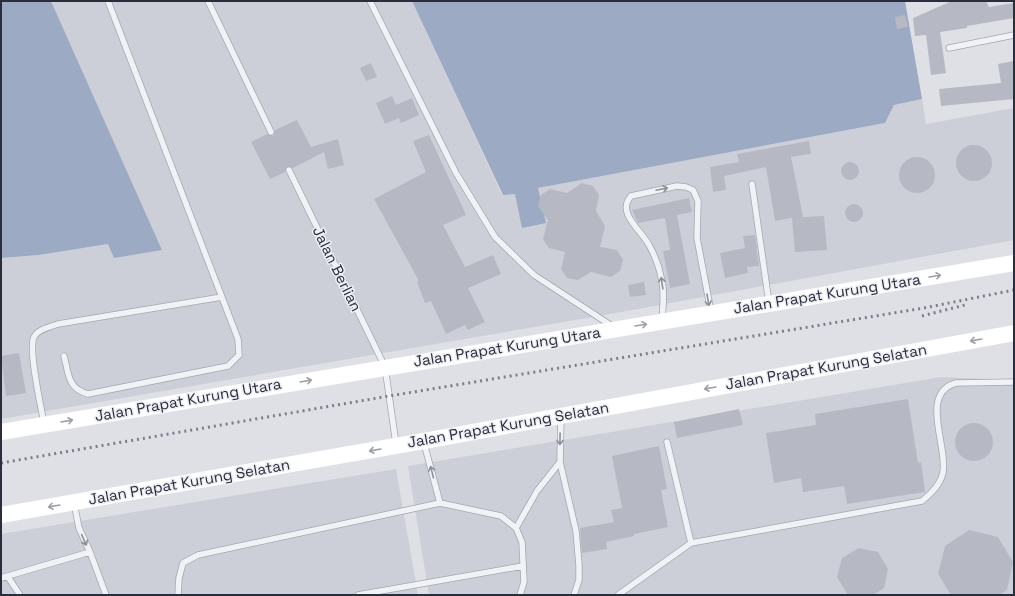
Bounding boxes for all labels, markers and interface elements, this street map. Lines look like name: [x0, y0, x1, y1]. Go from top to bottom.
one-way arrow: [655, 185, 668, 193]
street label: Jalan Berlian: [309, 223, 366, 314]
street label: Jalan Prapat Kurung Utara: [732, 269, 922, 318]
one-way arrow: [928, 272, 941, 280]
one-way arrow: [658, 277, 666, 290]
one-way arrow: [705, 293, 713, 306]
one-way arrow: [634, 321, 647, 329]
street label: Jalan Prapat Kurung Utara: [412, 322, 602, 371]
one-way arrow: [970, 337, 983, 345]
street label: Jalan Prapat Kurung Selatan: [724, 339, 928, 394]
street label: Jalan Prapat Kurung Utara: [93, 374, 283, 425]
one-way arrow: [299, 376, 312, 384]
one-way arrow: [704, 385, 717, 393]
street label: Jalan Prapat Kurung Selatan: [406, 397, 610, 452]
one-way arrow: [60, 416, 73, 424]
one-way arrow: [556, 432, 564, 445]
one-way arrow: [369, 446, 382, 454]
street label: Jalan Prapat Kurung Selatan: [87, 454, 291, 509]
one-way arrow: [428, 466, 435, 479]
one-way arrow: [48, 502, 61, 510]
one-way arrow: [81, 533, 88, 545]

